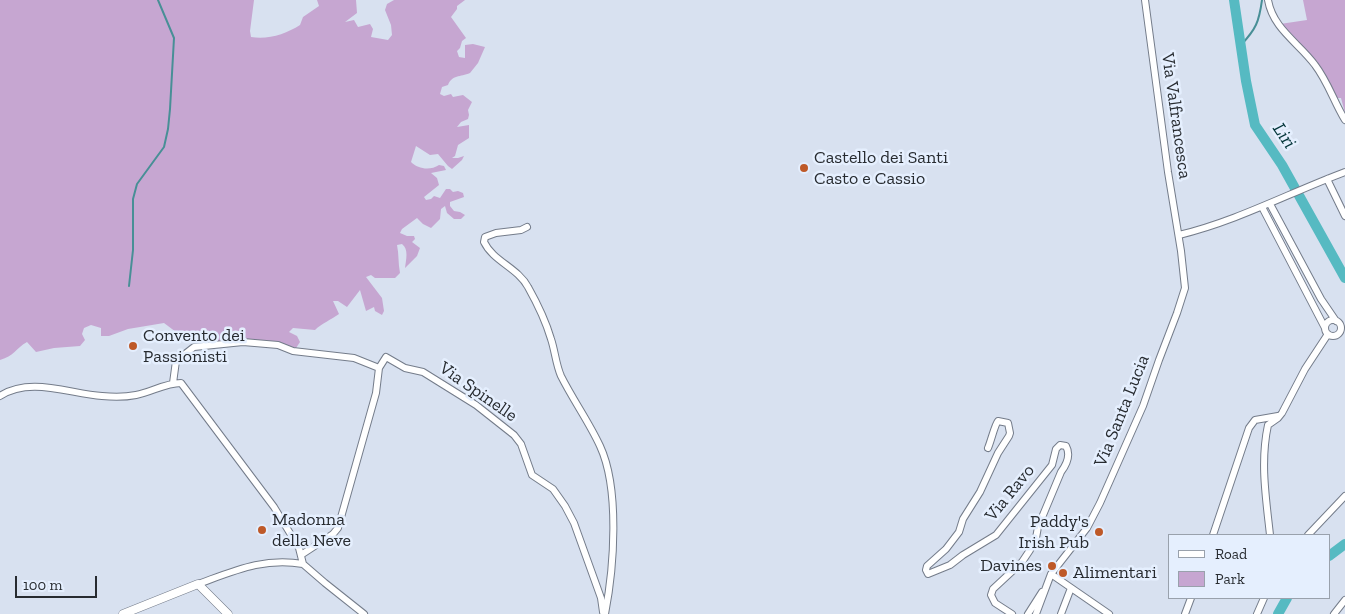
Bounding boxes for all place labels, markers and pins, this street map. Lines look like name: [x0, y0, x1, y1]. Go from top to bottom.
place label: Castello dei Santi Casto e Cassio: [814, 147, 948, 190]
marker: Castello dei Santi Casto e Cassio: [798, 162, 810, 174]
place label: Convento dei Passionisti: [143, 325, 245, 368]
marker: Convento dei Passionisti: [127, 340, 139, 352]
place label: Madonna della Neve: [272, 509, 351, 552]
place label: Paddy's Irish Pub: [1019, 511, 1089, 554]
marker: Madonna della Neve: [256, 524, 268, 536]
marker: Paddy's Irish Pub: [1093, 526, 1105, 538]
place label: Davines: [980, 555, 1042, 577]
marker: Davines: [1046, 560, 1058, 572]
place label: Alimentari: [1073, 562, 1157, 584]
marker: Alimentari: [1057, 567, 1069, 579]

